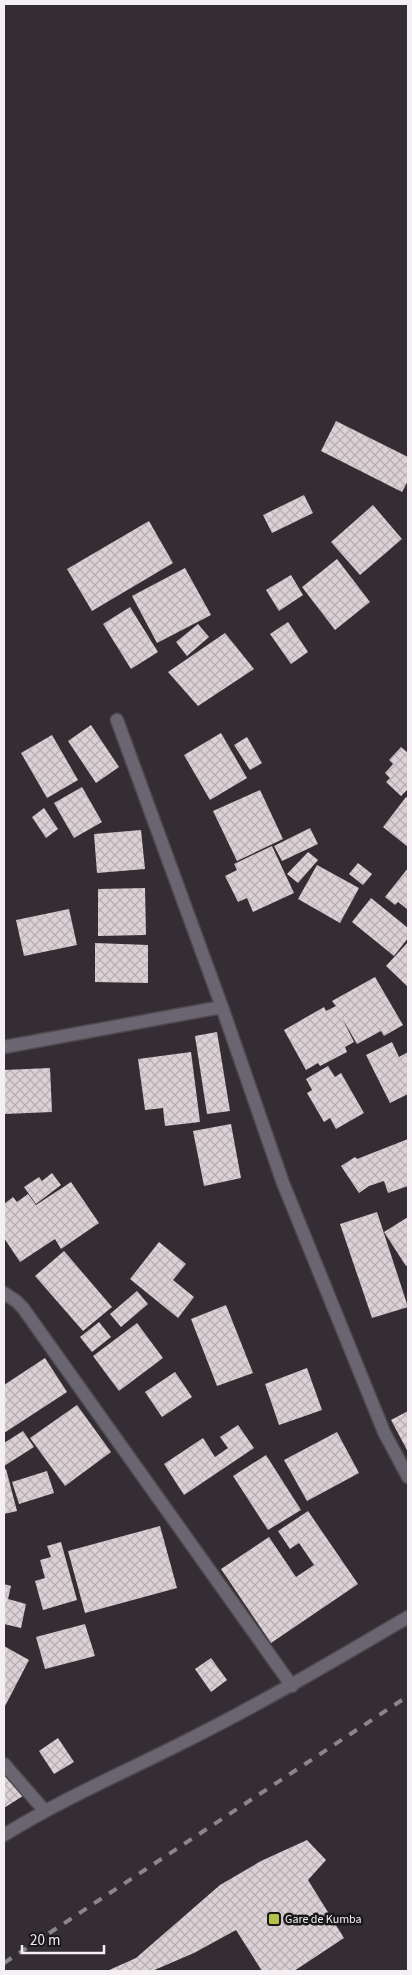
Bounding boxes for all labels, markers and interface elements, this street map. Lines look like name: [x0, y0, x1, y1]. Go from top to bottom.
place label: Gare de Kumba: [285, 1911, 362, 1928]
marker: Gare de Kumba: [267, 1912, 281, 1926]
scale bar: [22, 1922, 105, 1954]
text: 20 m: [30, 1930, 60, 1951]

